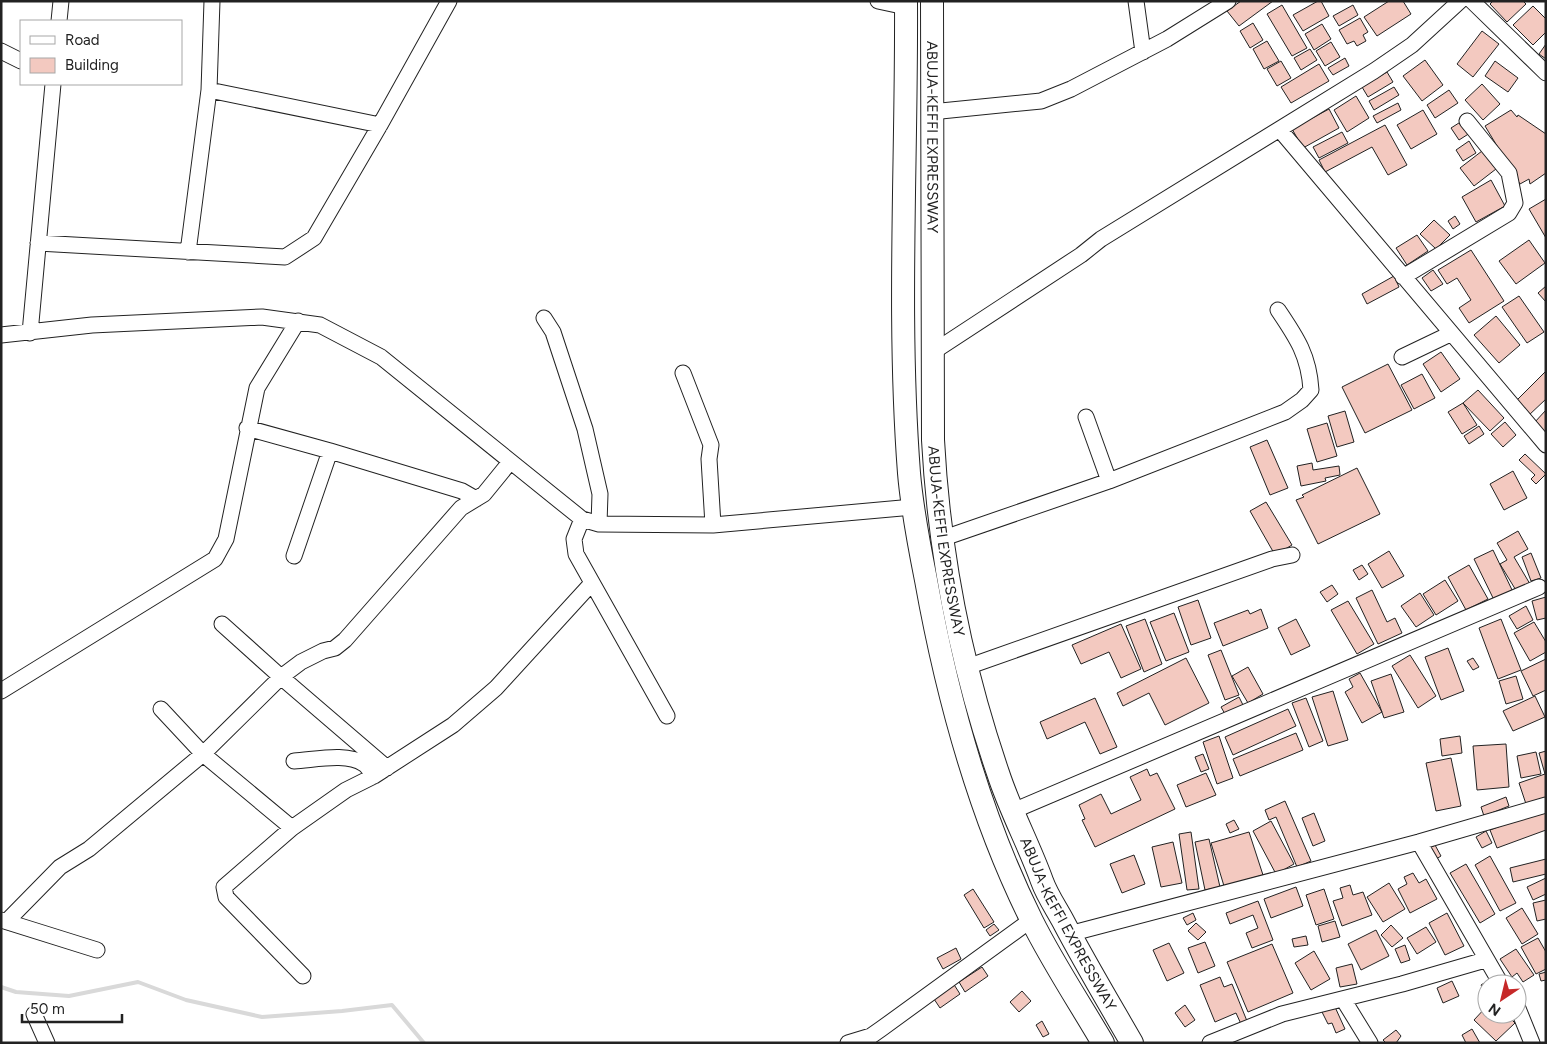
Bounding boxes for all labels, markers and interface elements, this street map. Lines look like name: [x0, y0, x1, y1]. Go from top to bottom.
legend: [20, 20, 182, 85]
text: Road: [65, 31, 100, 49]
street label: ABUJA-KEFFI EXPRESSWAY: [923, 41, 942, 233]
text: Building: [65, 56, 119, 74]
street label: ABUJA-KEFFI EXPRESSWAY: [924, 445, 968, 638]
street label: ABUJA-KEFFI EXPRESSWAY: [1016, 835, 1120, 1014]
north arrow: [1477, 974, 1527, 1024]
scale bar: [22, 992, 122, 1024]
text: N: [1486, 999, 1504, 1019]
text: 50 m: [30, 1000, 65, 1018]

